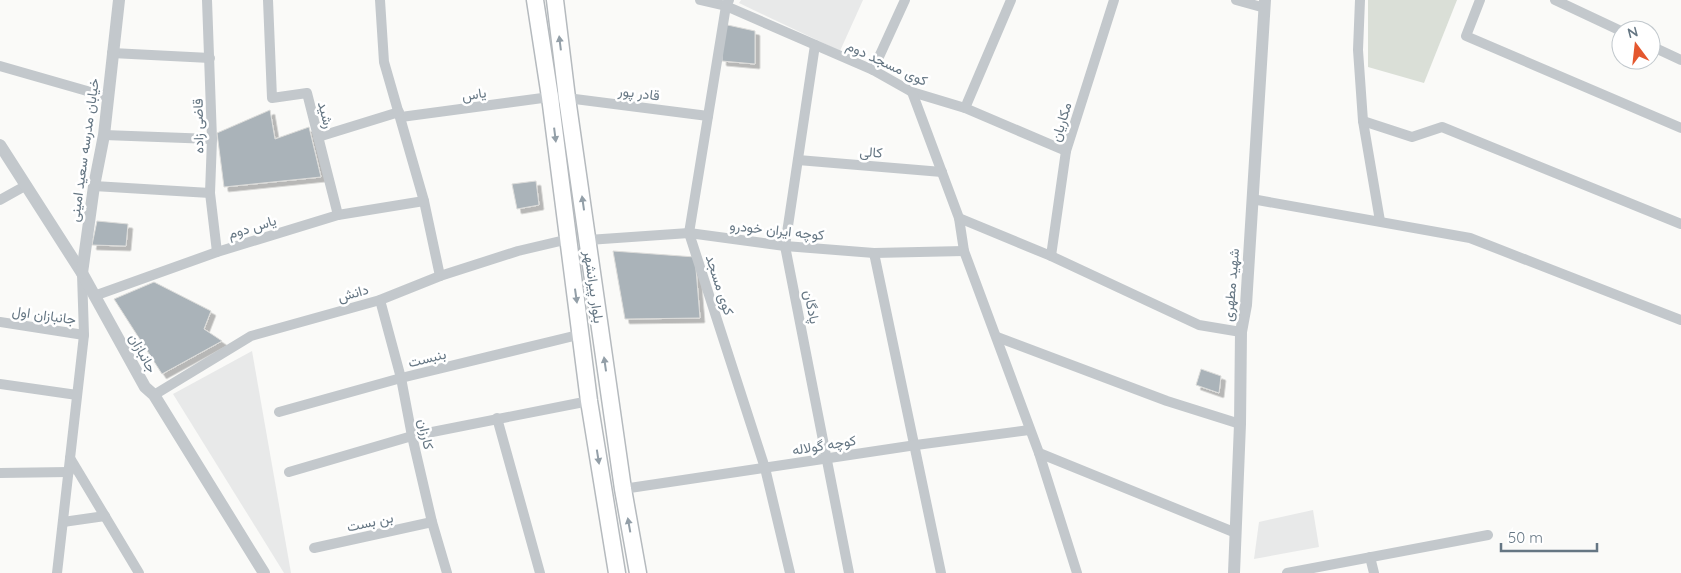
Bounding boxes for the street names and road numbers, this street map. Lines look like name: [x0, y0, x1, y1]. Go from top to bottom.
street label: کوی مسجد دوم: [844, 36, 930, 90]
street label: خیابان مدرسه سعید امینی: [65, 77, 103, 223]
street label: قادر پور: [616, 81, 661, 105]
street label: یاس: [461, 83, 487, 105]
street label: قاضی زاده: [189, 98, 207, 154]
street label: رشید: [314, 100, 338, 131]
street label: مکاریان: [1046, 100, 1076, 144]
street label: کالی: [859, 142, 883, 162]
street label: یاس دوم: [226, 211, 278, 243]
street label: کوچه ایران خودرو: [729, 216, 825, 245]
street label: شهید مطهری: [1219, 248, 1243, 322]
street label: بلوار پیرانشهر: [579, 249, 608, 325]
street label: کوی مسجد: [702, 253, 738, 317]
street label: دانش: [335, 280, 371, 306]
street label: پادگان: [799, 289, 824, 326]
street label: جانبازان اول: [11, 302, 77, 329]
street label: جانبازان: [125, 330, 161, 376]
street label: بنبست: [406, 345, 448, 371]
street label: کارزان: [414, 417, 438, 451]
street label: کوچه گولاله: [791, 431, 857, 460]
street label: بن بست: [345, 508, 395, 536]

